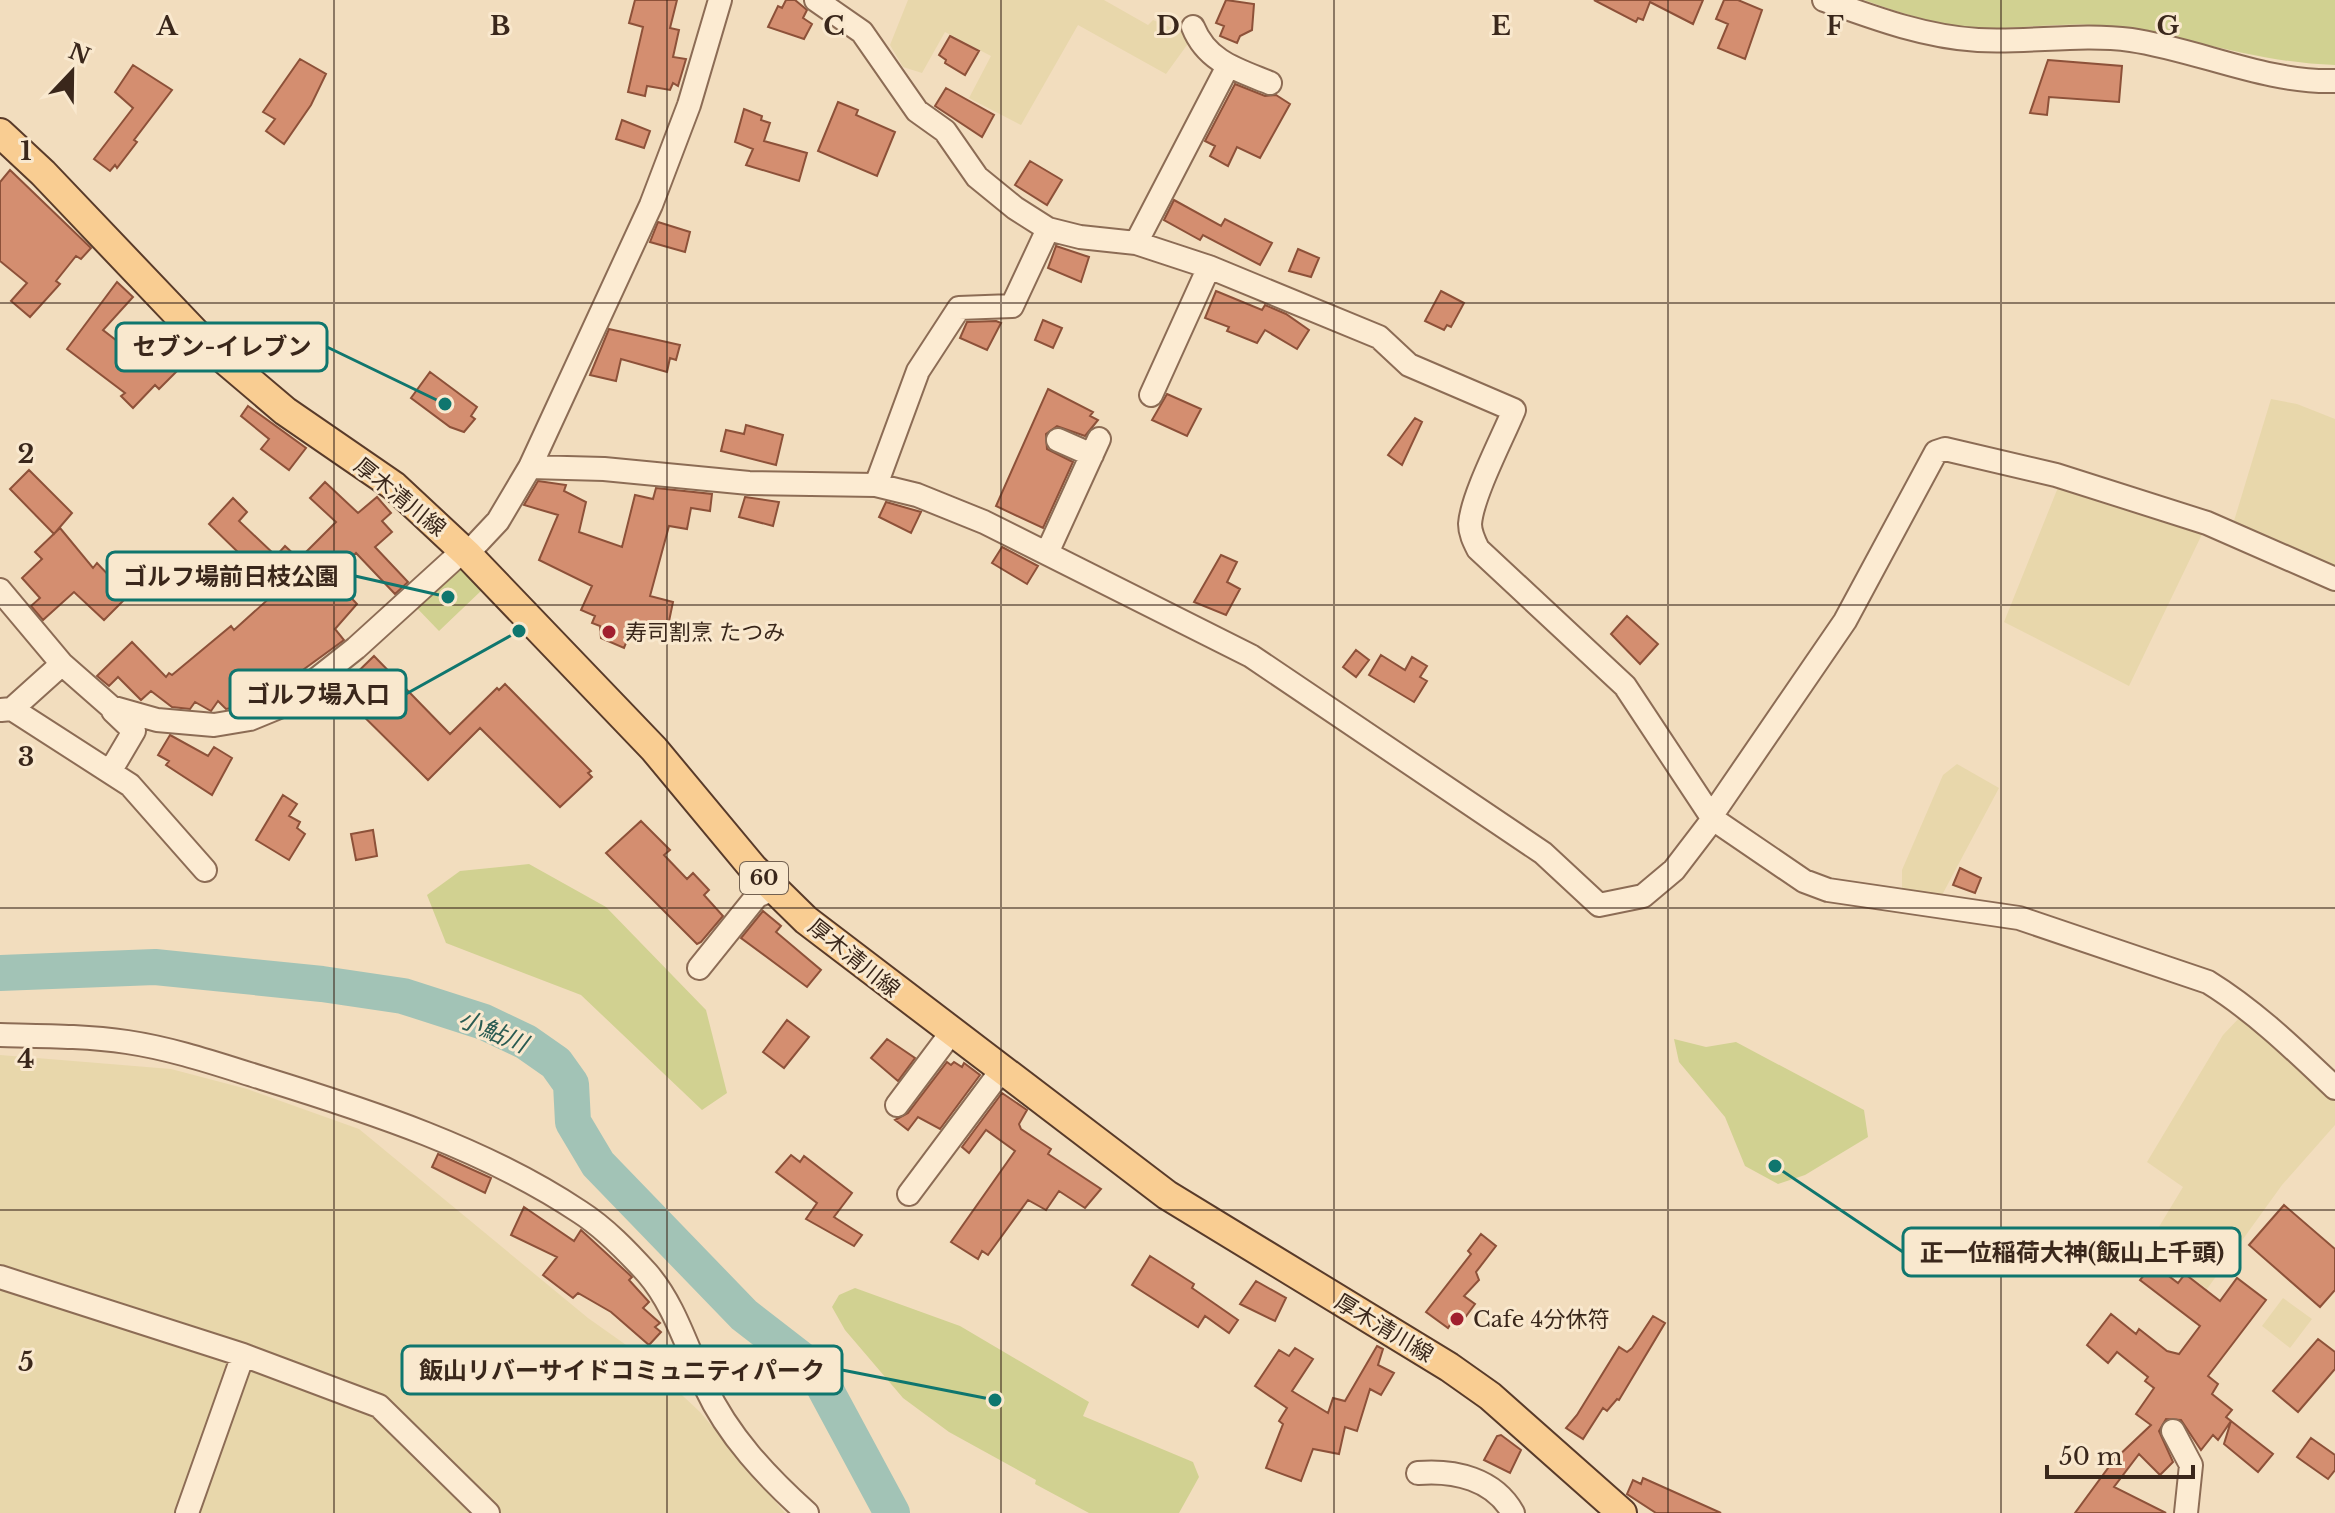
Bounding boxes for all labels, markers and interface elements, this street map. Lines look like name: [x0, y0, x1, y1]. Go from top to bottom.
text: A: [155, 10, 178, 42]
text: B: [490, 10, 510, 42]
text: C: [823, 10, 845, 42]
text: D: [1156, 10, 1180, 42]
text: E: [1491, 10, 1511, 42]
text: F: [1826, 10, 1844, 42]
text: G: [2157, 10, 2180, 42]
north arrow: [32, 32, 112, 112]
text: N: [65, 38, 94, 70]
text: 1: [20, 135, 32, 167]
callout: セブン-イレブン: [116, 323, 327, 371]
text: セブン-イレブン: [133, 332, 311, 361]
text: 2: [18, 438, 34, 470]
street label: 厚木清川線: [349, 452, 451, 542]
callout: ゴルフ場前日枝公園: [107, 552, 355, 600]
text: ゴルフ場前日枝公園: [123, 562, 339, 591]
place label: 寿司割烹 たつみ: [625, 619, 785, 646]
marker: 寿司割烹 たつみ: [600, 623, 618, 641]
callout: ゴルフ場入口: [230, 670, 406, 718]
text: ゴルフ場入口: [246, 680, 390, 709]
text: 3: [18, 741, 34, 773]
road number: 60: [740, 862, 788, 894]
street label: 厚木清川線: [803, 913, 905, 1003]
water label: 小鮎川: [454, 1004, 535, 1060]
text: 4: [17, 1043, 35, 1075]
callout: 正一位稲荷大神(飯山上千頭): [1903, 1228, 2240, 1276]
text: 正一位稲荷大神(飯山上千頭): [1920, 1238, 2224, 1267]
street label: 厚木清川線: [1330, 1288, 1438, 1368]
place label: Cafe 4分休符: [1473, 1306, 1609, 1333]
marker: Cafe 4分休符: [1448, 1310, 1466, 1328]
text: 5: [18, 1346, 34, 1378]
callout: 飯山リバーサイドコミュニティパーク: [402, 1346, 842, 1394]
text: 飯山リバーサイドコミュニティパーク: [419, 1356, 825, 1385]
scale bar: [2047, 1429, 2193, 1479]
text: 50 m: [2059, 1442, 2123, 1471]

